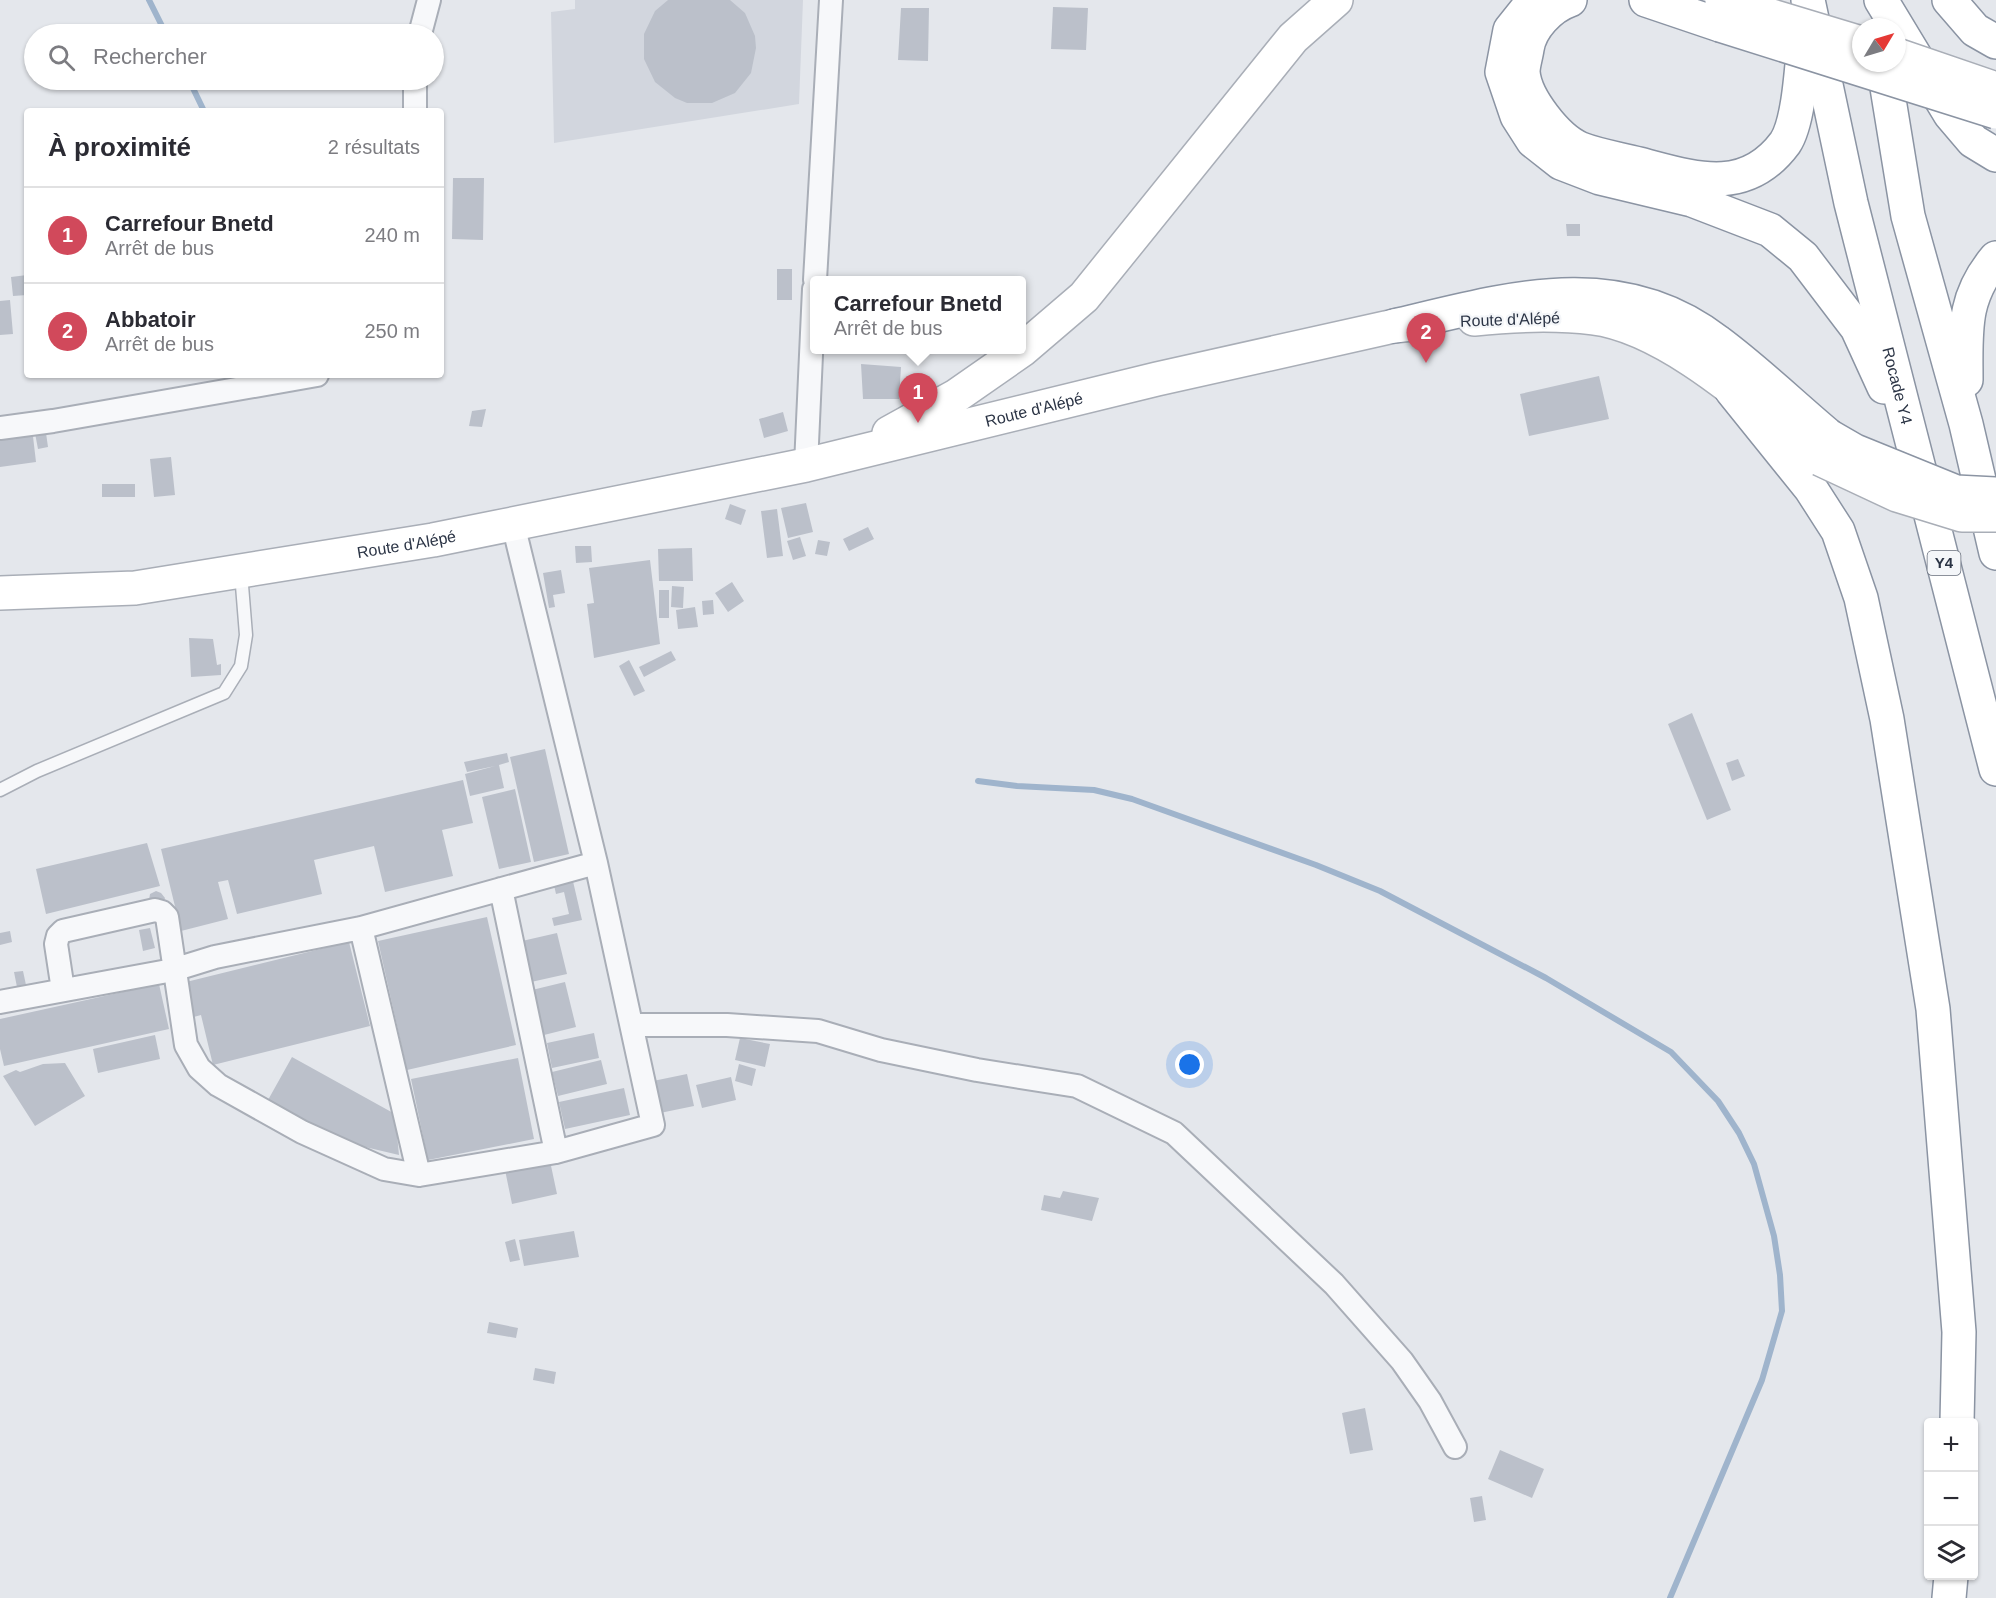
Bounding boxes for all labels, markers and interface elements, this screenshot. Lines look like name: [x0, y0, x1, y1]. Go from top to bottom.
north arrow: [1852, 18, 1906, 72]
search box: [24, 24, 444, 90]
icon: search: [45, 41, 78, 74]
text: Rechercher: [93, 44, 207, 69]
text: À proximité: [48, 132, 191, 162]
text: 2 résultats: [328, 136, 420, 158]
text: Carrefour Bnetd: [105, 211, 274, 236]
text: 1: [62, 224, 73, 246]
text: 240 m: [364, 224, 420, 246]
text: Arrêt de bus: [105, 237, 214, 259]
popup: [810, 276, 1026, 354]
text: Carrefour Bnetd: [834, 291, 1002, 316]
text: Abbatoir: [105, 307, 195, 332]
street label: Route d'Alépé: [1460, 309, 1560, 330]
pin: 2: [1406, 314, 1446, 363]
text: Arrêt de bus: [834, 317, 943, 339]
text: 2: [62, 320, 73, 342]
text: 250 m: [364, 320, 420, 342]
text: Arrêt de bus: [105, 333, 214, 355]
street label: Rocade Y4: [1879, 345, 1915, 426]
pin: 1: [898, 374, 938, 423]
street label: Route d'Alépé: [983, 389, 1085, 430]
street label: Route d'Alépé: [356, 528, 458, 561]
road number: Y4: [1928, 551, 1960, 575]
your location: [1175, 1050, 1204, 1079]
map controls: [1924, 1418, 1978, 1580]
button: +: [1924, 1418, 1978, 1472]
button: −: [1924, 1472, 1978, 1526]
button: layers: [1924, 1526, 1978, 1580]

